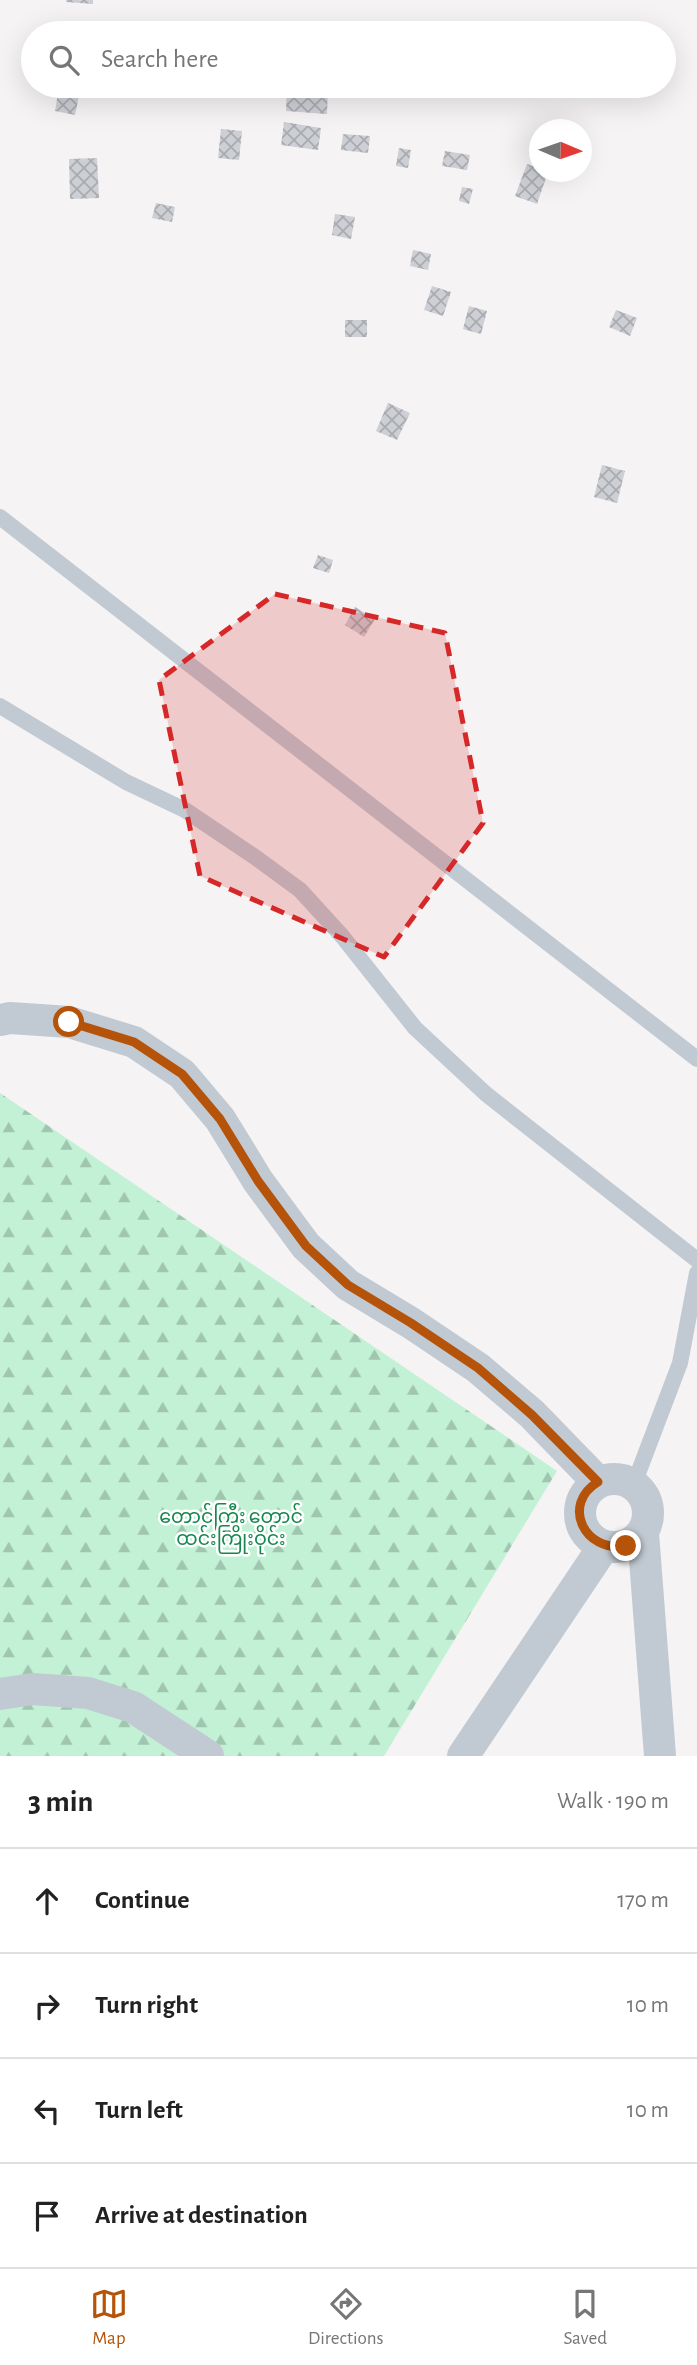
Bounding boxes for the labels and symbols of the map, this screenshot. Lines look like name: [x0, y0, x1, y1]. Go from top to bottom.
north arrow: [529, 119, 592, 182]
route start: [53, 1006, 84, 1037]
park label: တောင်ကြီး တောင် ထင်းကြိုးဝိုင်း: [159, 1502, 303, 1555]
route end: [610, 1530, 641, 1561]

